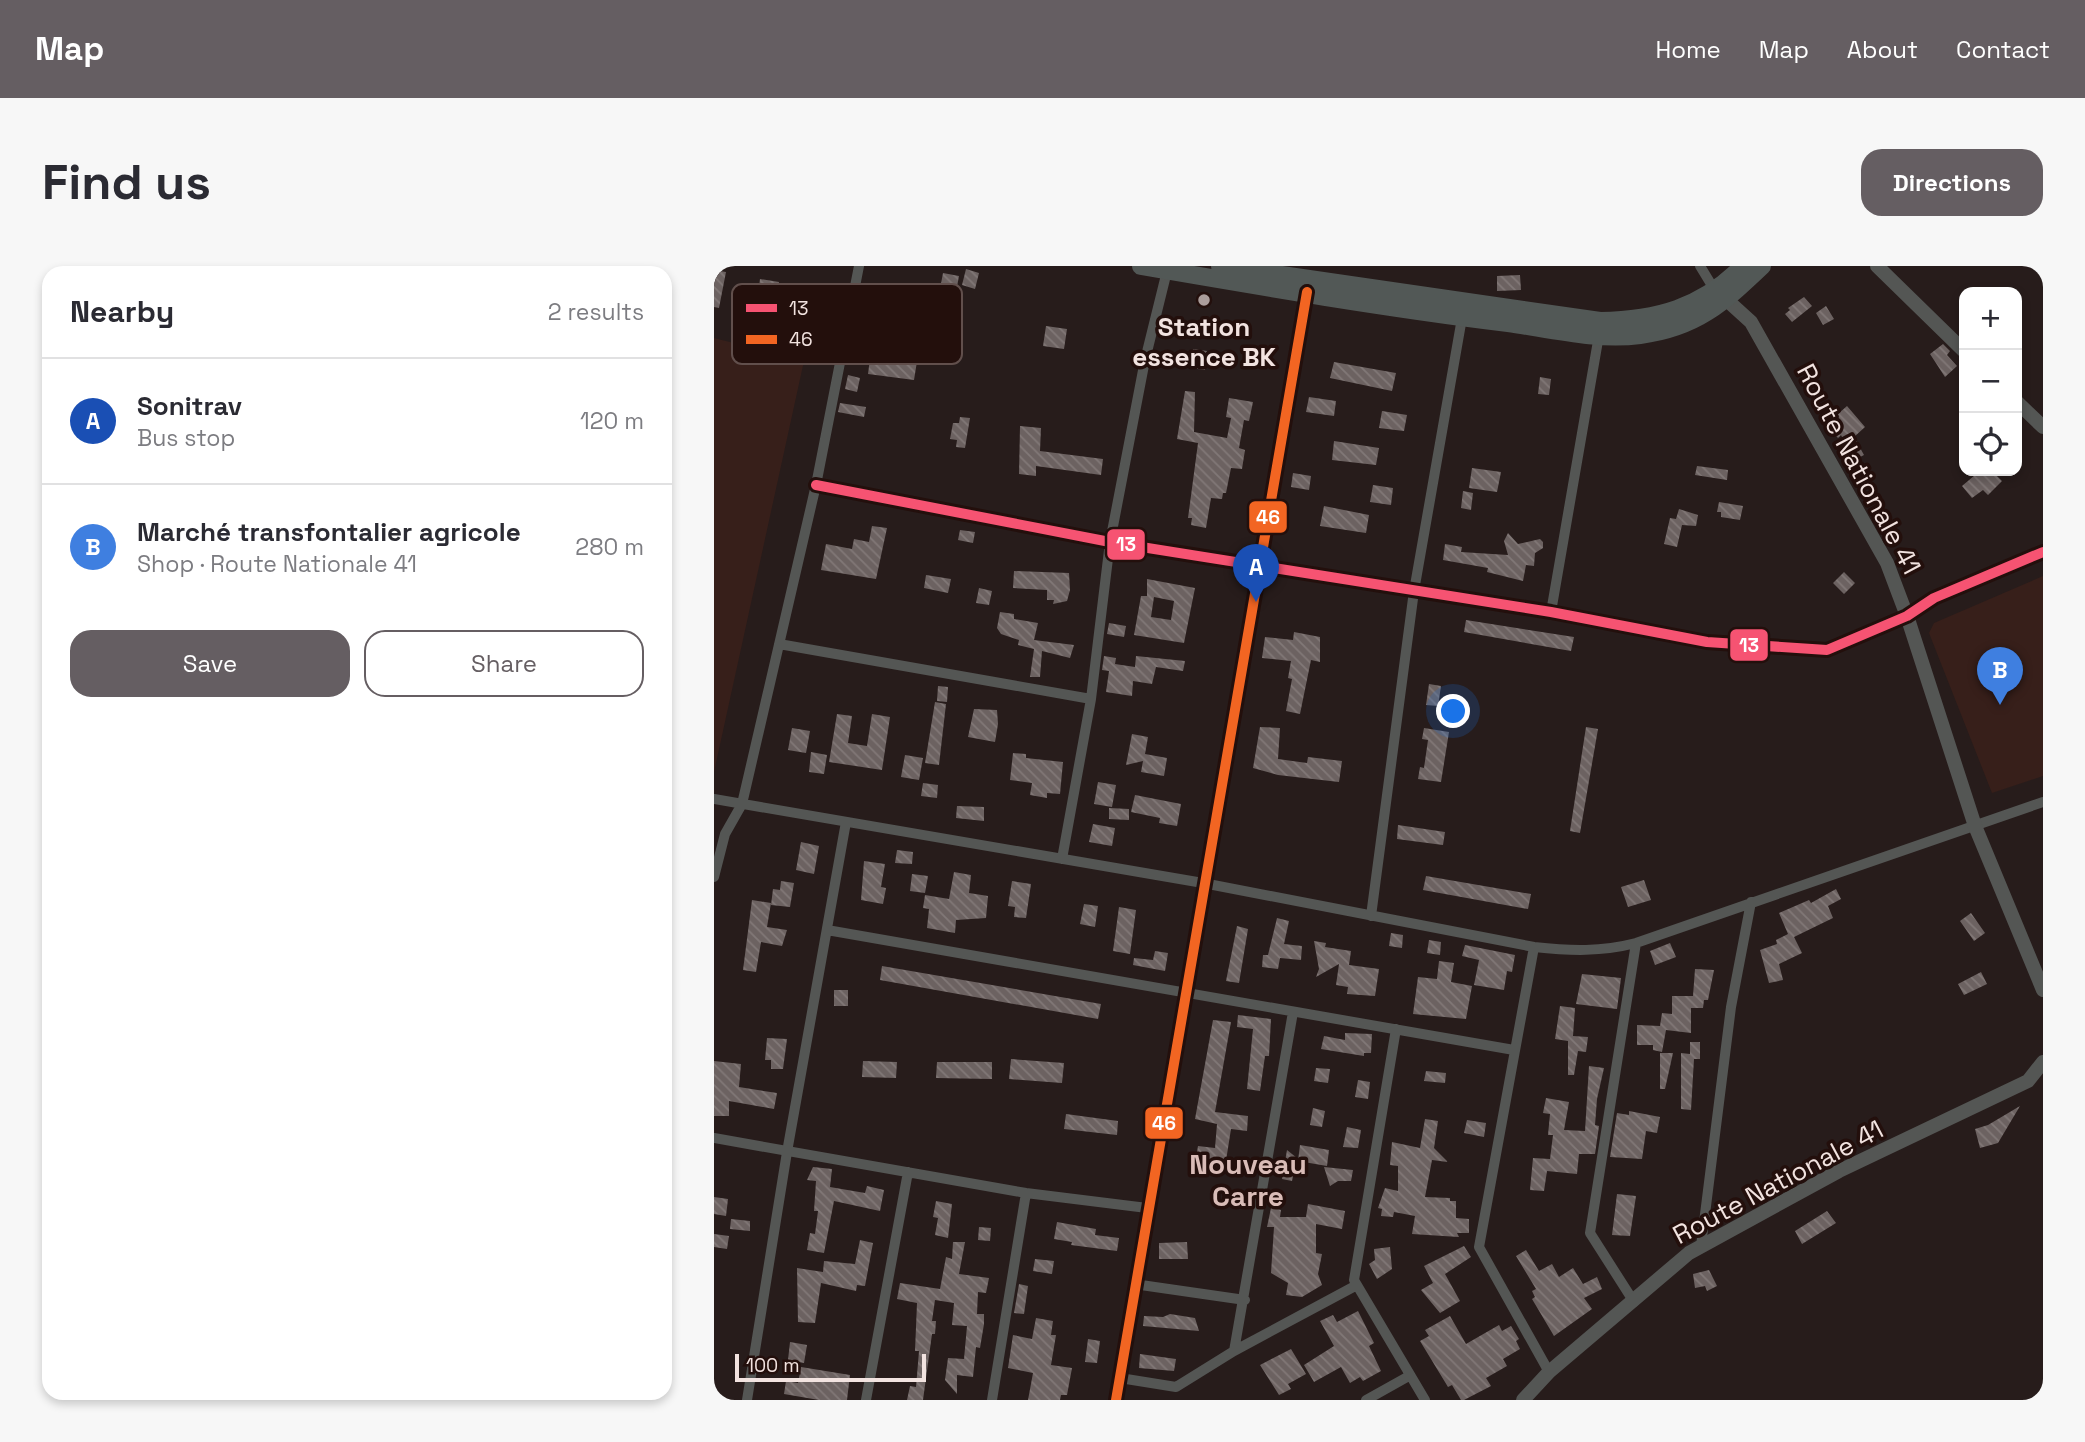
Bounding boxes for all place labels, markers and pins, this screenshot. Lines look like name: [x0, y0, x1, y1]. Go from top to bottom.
marker: Station essence BK: [1196, 292, 1212, 308]
place label: Station essence BK: [1132, 310, 1277, 374]
pin: A: [1233, 544, 1279, 602]
pin: B: [1977, 647, 2023, 705]

